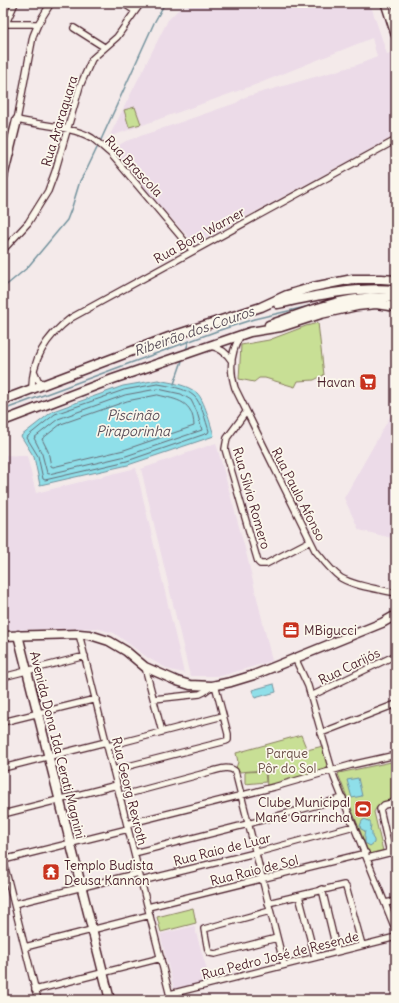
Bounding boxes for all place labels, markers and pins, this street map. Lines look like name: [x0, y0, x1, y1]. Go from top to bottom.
supermarket icon: Havan: [358, 372, 378, 392]
place label: Havan: [317, 374, 355, 391]
office icon: MBigucci: [281, 620, 301, 640]
place label: MBigucci: [304, 622, 357, 639]
place label: Clube Municipal Mané Garrincha: [255, 794, 350, 826]
sports icon: Clube Municipal Mané Garrincha: [353, 799, 373, 819]
place label: Templo Budista Deusa Kannon: [64, 857, 153, 889]
temple icon: Templo Budista Deusa Kannon: [41, 862, 61, 882]

